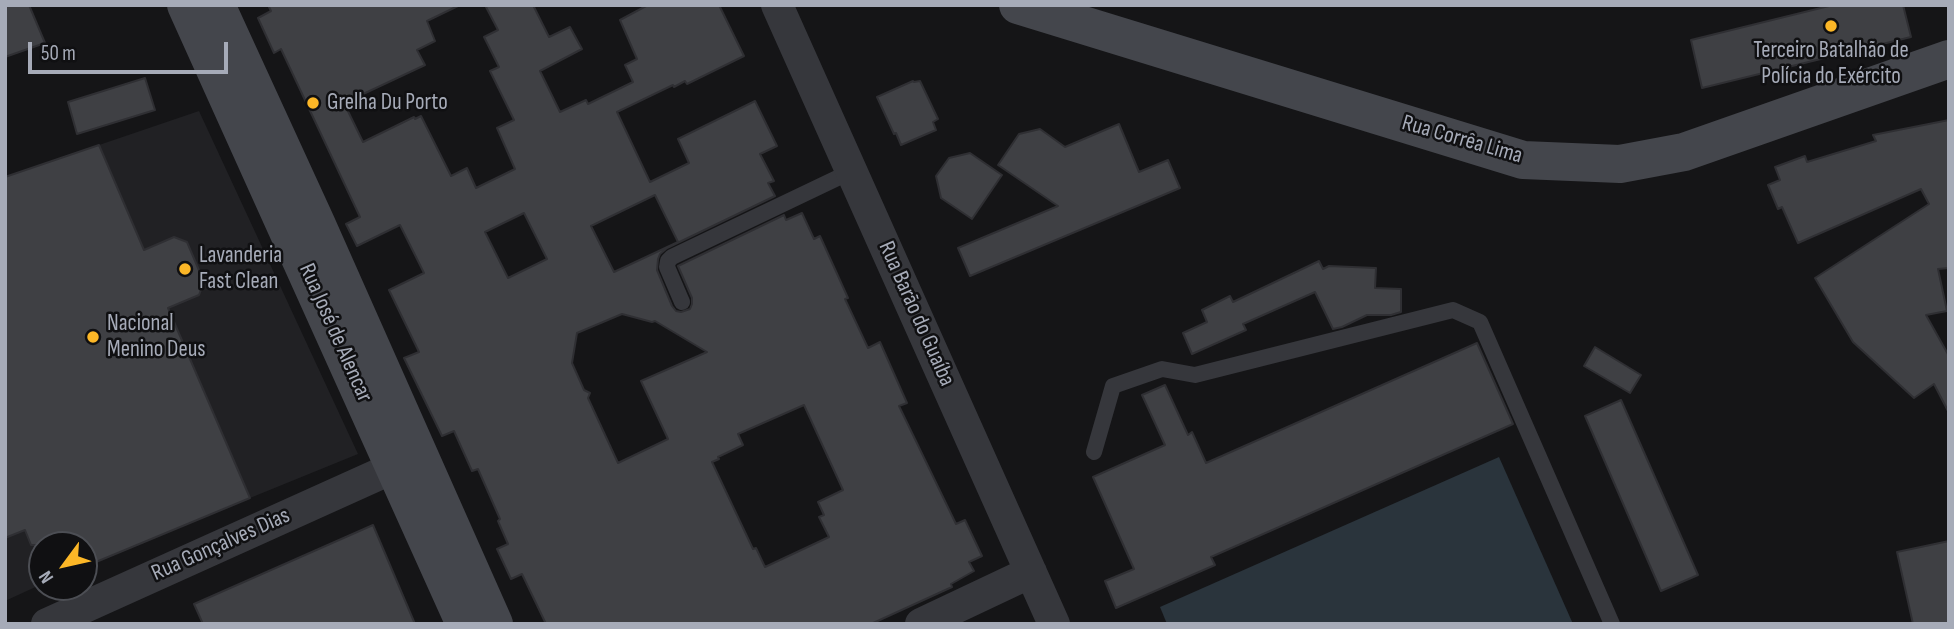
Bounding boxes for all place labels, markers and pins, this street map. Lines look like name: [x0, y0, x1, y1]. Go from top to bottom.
marker: Terceiro Batalhão de Polícia do Exército: [1823, 18, 1839, 34]
place label: Terceiro Batalhão de Polícia do Exército: [1753, 37, 1909, 91]
place label: Grelha Du Porto: [327, 89, 448, 117]
marker: Grelha Du Porto: [305, 95, 321, 111]
place label: Lavanderia Fast Clean: [199, 242, 282, 296]
marker: Lavanderia Fast Clean: [177, 261, 193, 277]
place label: Nacional Menino Deus: [107, 310, 206, 364]
marker: Nacional Menino Deus: [85, 329, 101, 345]

